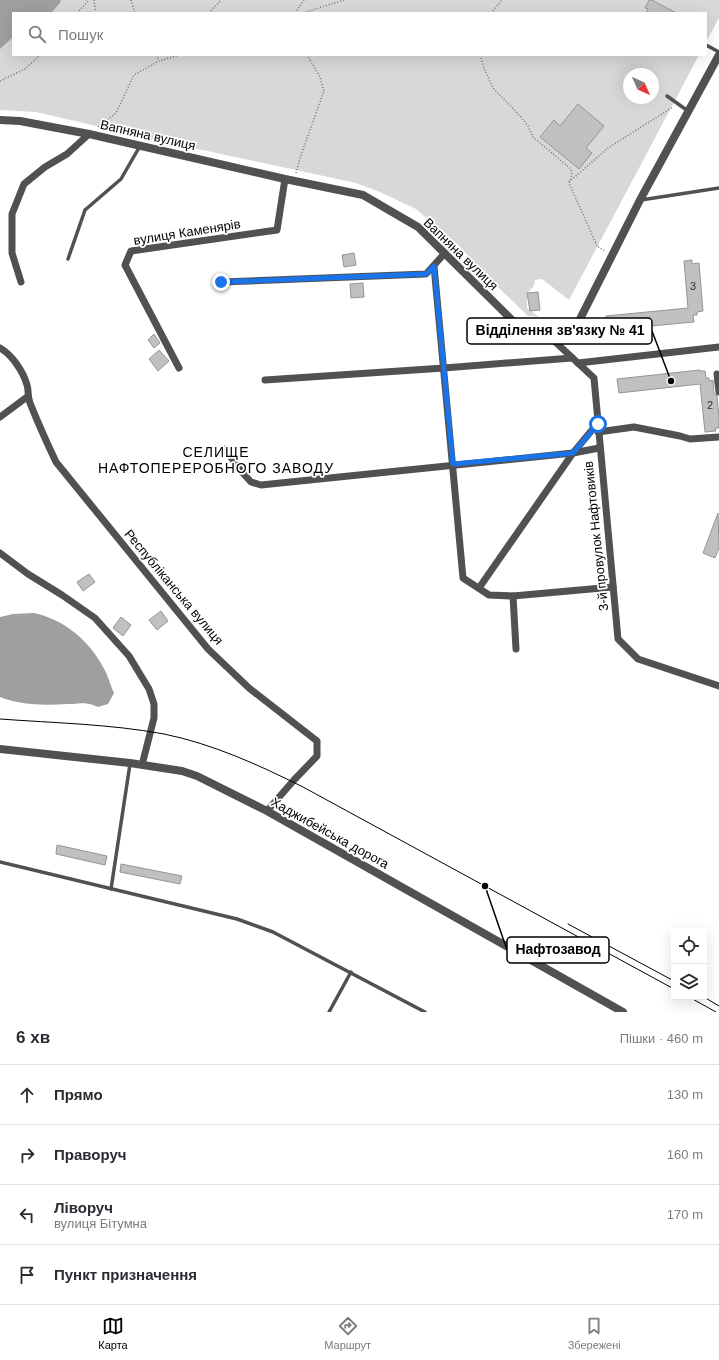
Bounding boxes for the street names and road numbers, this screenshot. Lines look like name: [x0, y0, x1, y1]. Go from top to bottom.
street label: Вапняна вулиця: [99, 117, 197, 153]
street label: Вапняна вулиця: [421, 215, 501, 293]
street label: вулиця Каменярів: [132, 216, 242, 248]
street label: 3-й провулок Нафтовиків: [581, 460, 611, 612]
street label: Республіканська вулиця: [121, 526, 227, 648]
street label: Хаджибейська дорога: [269, 794, 392, 872]

